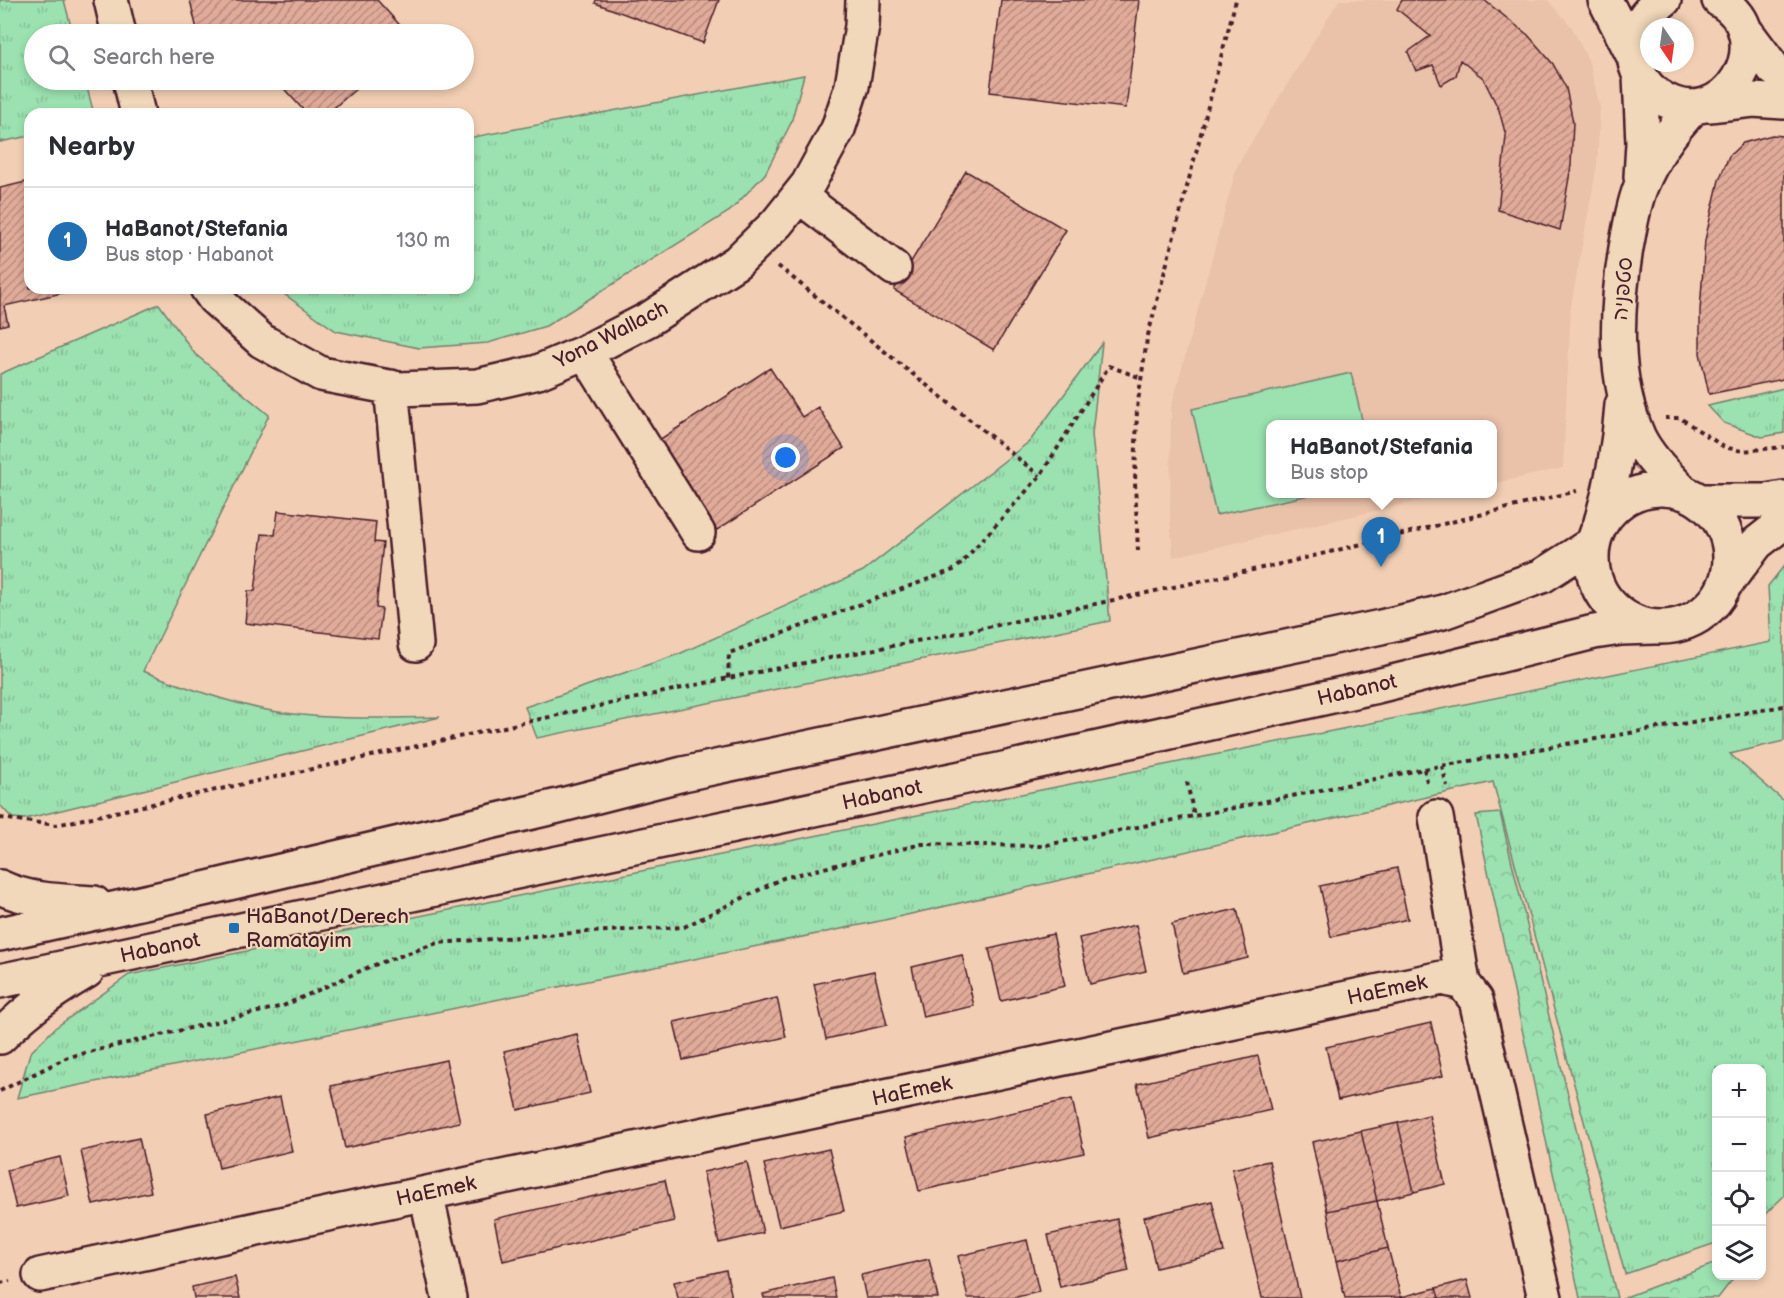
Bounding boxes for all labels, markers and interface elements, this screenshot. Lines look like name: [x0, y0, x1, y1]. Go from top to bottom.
north arrow: [1640, 18, 1694, 72]
search box: [24, 24, 474, 90]
icon: search: [45, 41, 78, 74]
text: Search here: [93, 44, 215, 71]
text: Nearby: [48, 132, 135, 163]
text: HaBanot/Stefania: [105, 216, 288, 243]
text: 1: [63, 229, 72, 253]
text: 130 m: [396, 229, 450, 253]
text: Bus stop · Habanot: [105, 243, 274, 267]
street label: סטפניה: [1608, 256, 1638, 322]
street label: Yona Wallach: [549, 296, 672, 375]
popup: [1266, 420, 1497, 498]
text: HaBanot/Stefania: [1290, 434, 1473, 461]
your location: [771, 443, 800, 472]
text: Bus stop: [1290, 461, 1368, 485]
pin: 1: [1362, 518, 1400, 567]
street label: Habanot: [1315, 669, 1400, 711]
street label: Habanot: [840, 774, 925, 816]
place label: HaBanot/Derech Ramatayim: [246, 904, 409, 953]
marker: HaBanot/Derech Ramatayim: [227, 921, 241, 935]
street label: Habanot: [118, 927, 203, 969]
street label: HaEmek: [1345, 969, 1430, 1011]
map controls: [1712, 1064, 1766, 1280]
button: +: [1712, 1064, 1766, 1118]
street label: HaEmek: [870, 1070, 955, 1112]
button: −: [1712, 1118, 1766, 1172]
street label: HaEmek: [394, 1170, 479, 1212]
button: locate: [1712, 1172, 1766, 1226]
button: layers: [1712, 1226, 1766, 1280]

